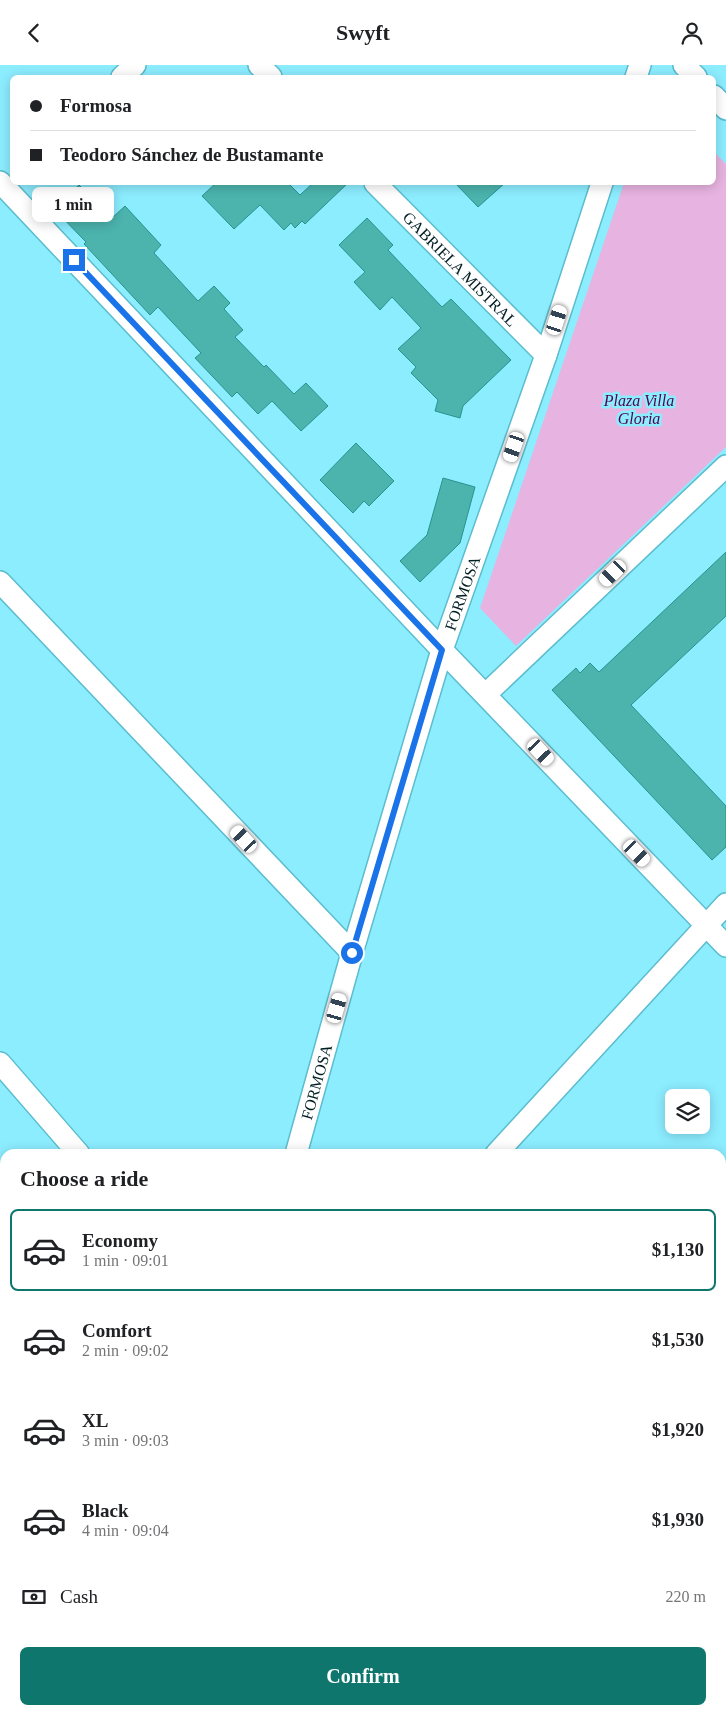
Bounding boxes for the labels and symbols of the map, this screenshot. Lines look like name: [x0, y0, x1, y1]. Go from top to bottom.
callout: 1 min: [33, 187, 115, 223]
street label: GABRIELA MISTRAL: [400, 208, 521, 330]
route end: [63, 249, 85, 271]
car: [545, 303, 568, 337]
park label: Plaza Villa Gloria: [603, 392, 674, 427]
car: [502, 430, 525, 464]
street label: FORMOSA: [441, 553, 483, 632]
car: [596, 557, 629, 589]
car: [525, 736, 556, 768]
car: [228, 823, 259, 855]
car: [621, 837, 652, 869]
route start: [341, 942, 363, 964]
car: [325, 992, 348, 1024]
street label: FORMOSA: [298, 1042, 335, 1121]

